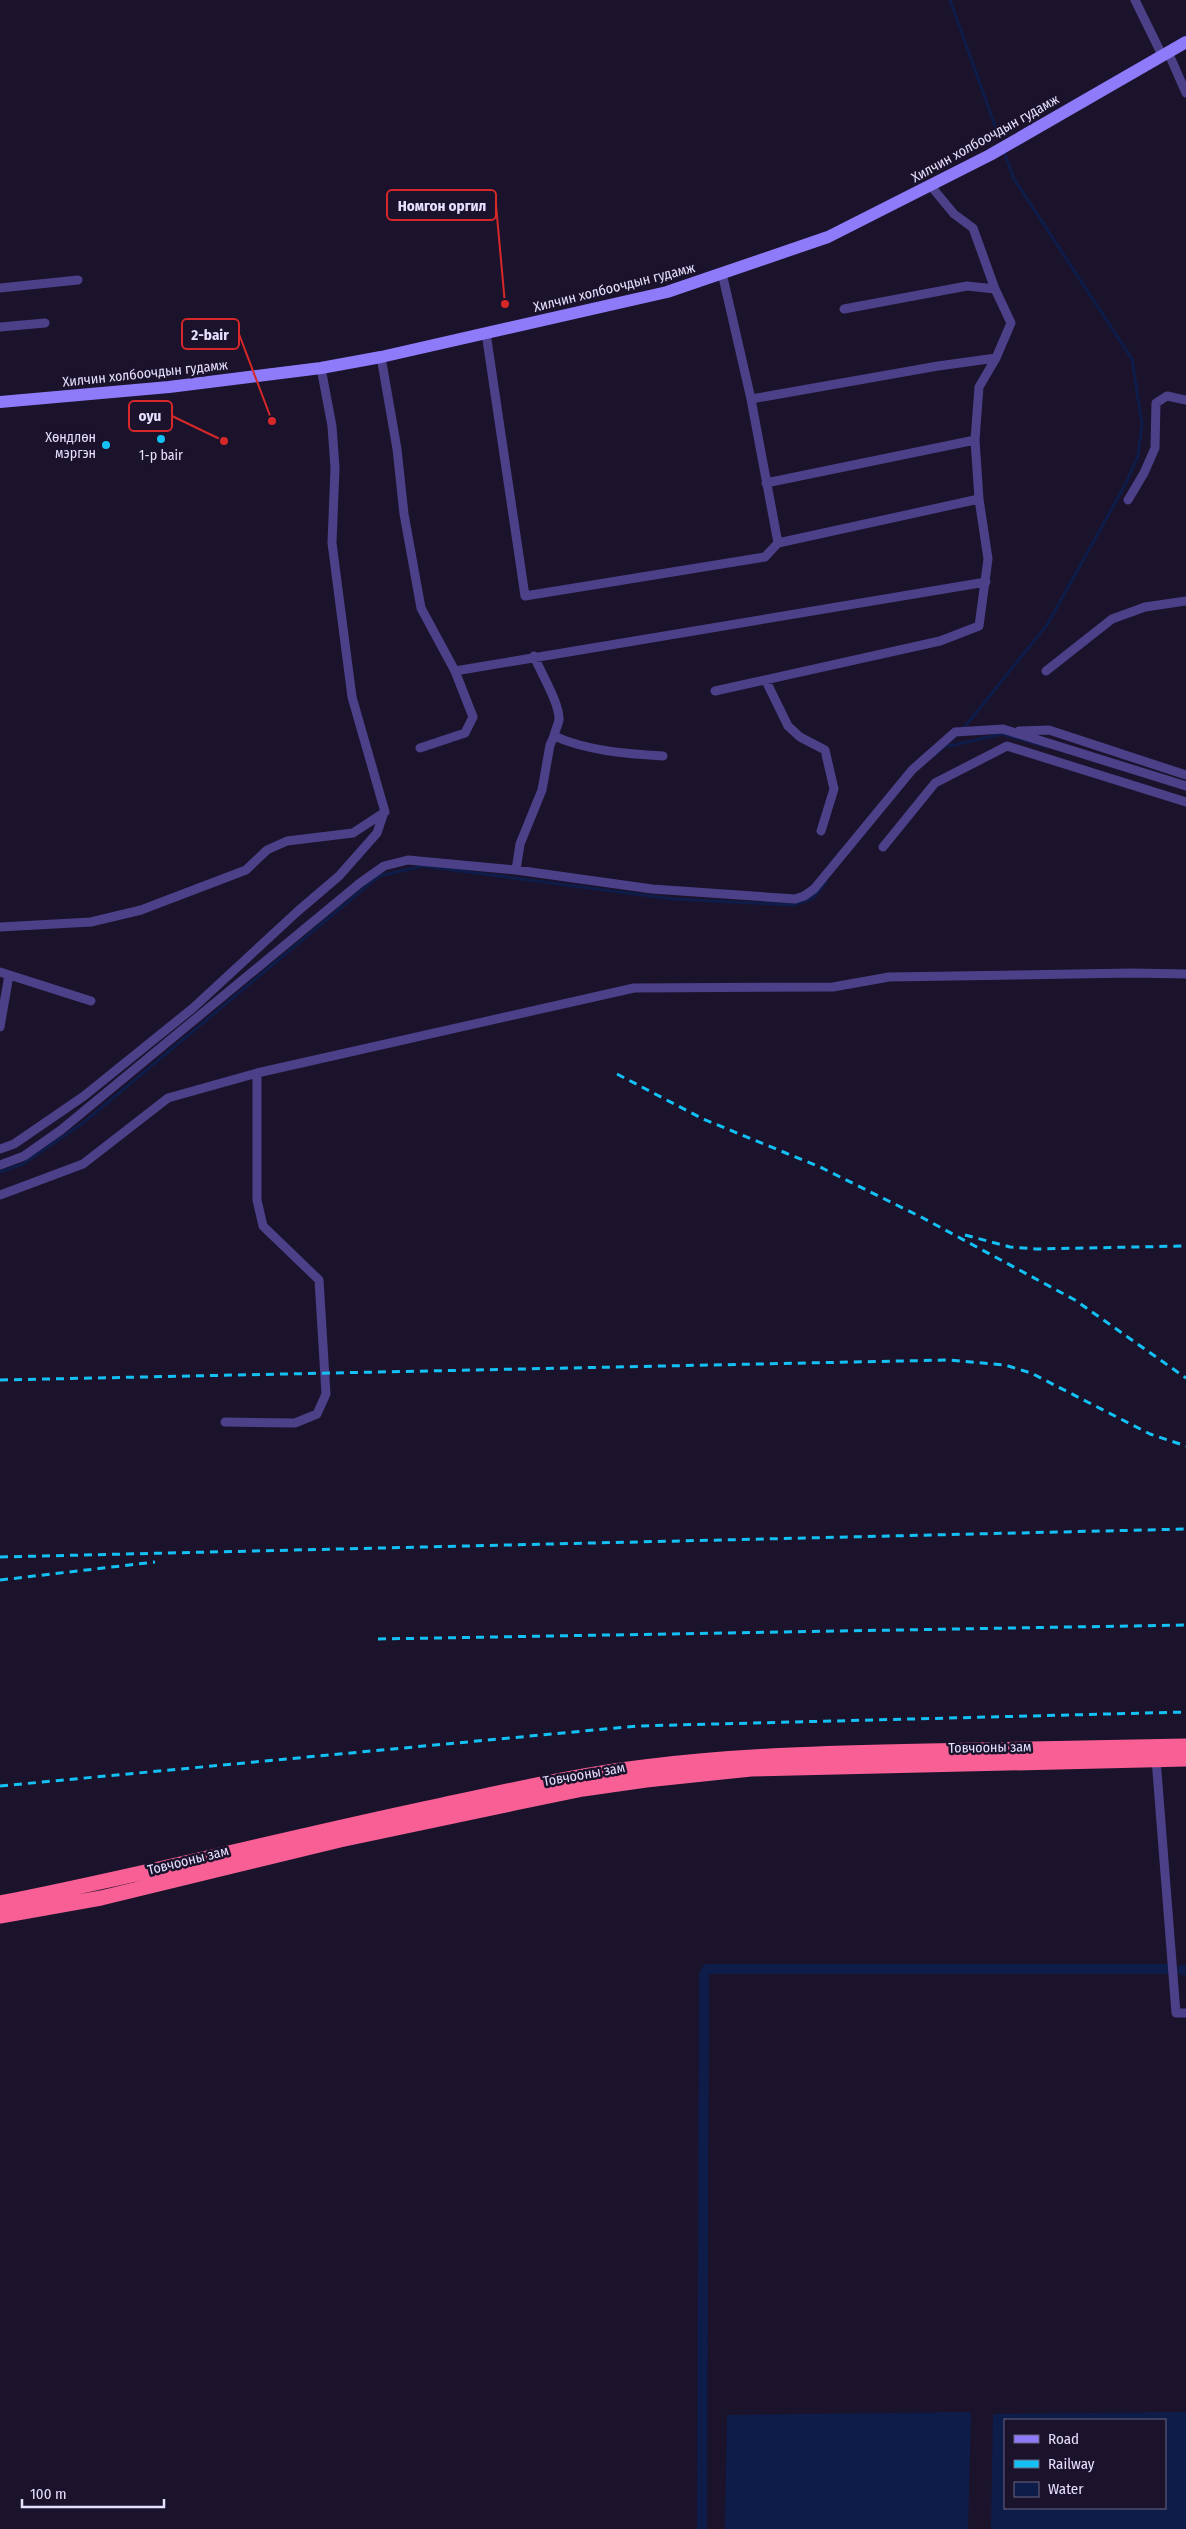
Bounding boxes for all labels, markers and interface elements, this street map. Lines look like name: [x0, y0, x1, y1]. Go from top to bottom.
street label: Хилчин холбоочдын гудамж: [908, 91, 1062, 186]
callout: Номгон оргил: [387, 190, 496, 220]
text: Номгон оргил: [398, 197, 486, 215]
street label: Хилчин холбоочдын гудамж: [531, 259, 697, 316]
callout: 2-bair: [182, 319, 239, 349]
text: 2-bair: [190, 326, 229, 344]
street label: Хилчин холбоочдын гудамж: [62, 356, 229, 391]
callout: oyu: [129, 401, 172, 431]
text: oyu: [139, 407, 161, 425]
place label: Хөндлөн мэргэн: [45, 429, 96, 462]
marker: 1-p bair: [155, 433, 167, 445]
marker: Хөндлөн мэргэн: [100, 439, 112, 451]
place label: 1-p bair: [139, 447, 183, 464]
street label: Товчооны зам: [948, 1738, 1032, 1757]
street label: Товчооны зам: [542, 1759, 626, 1790]
street label: Товчооны зам: [146, 1842, 230, 1879]
legend: [1004, 2419, 1166, 2509]
text: Road: [1048, 2430, 1079, 2448]
text: Railway: [1048, 2455, 1095, 2473]
scale bar: [22, 2476, 165, 2508]
text: Water: [1048, 2480, 1084, 2498]
text: 100 m: [30, 2485, 67, 2503]

